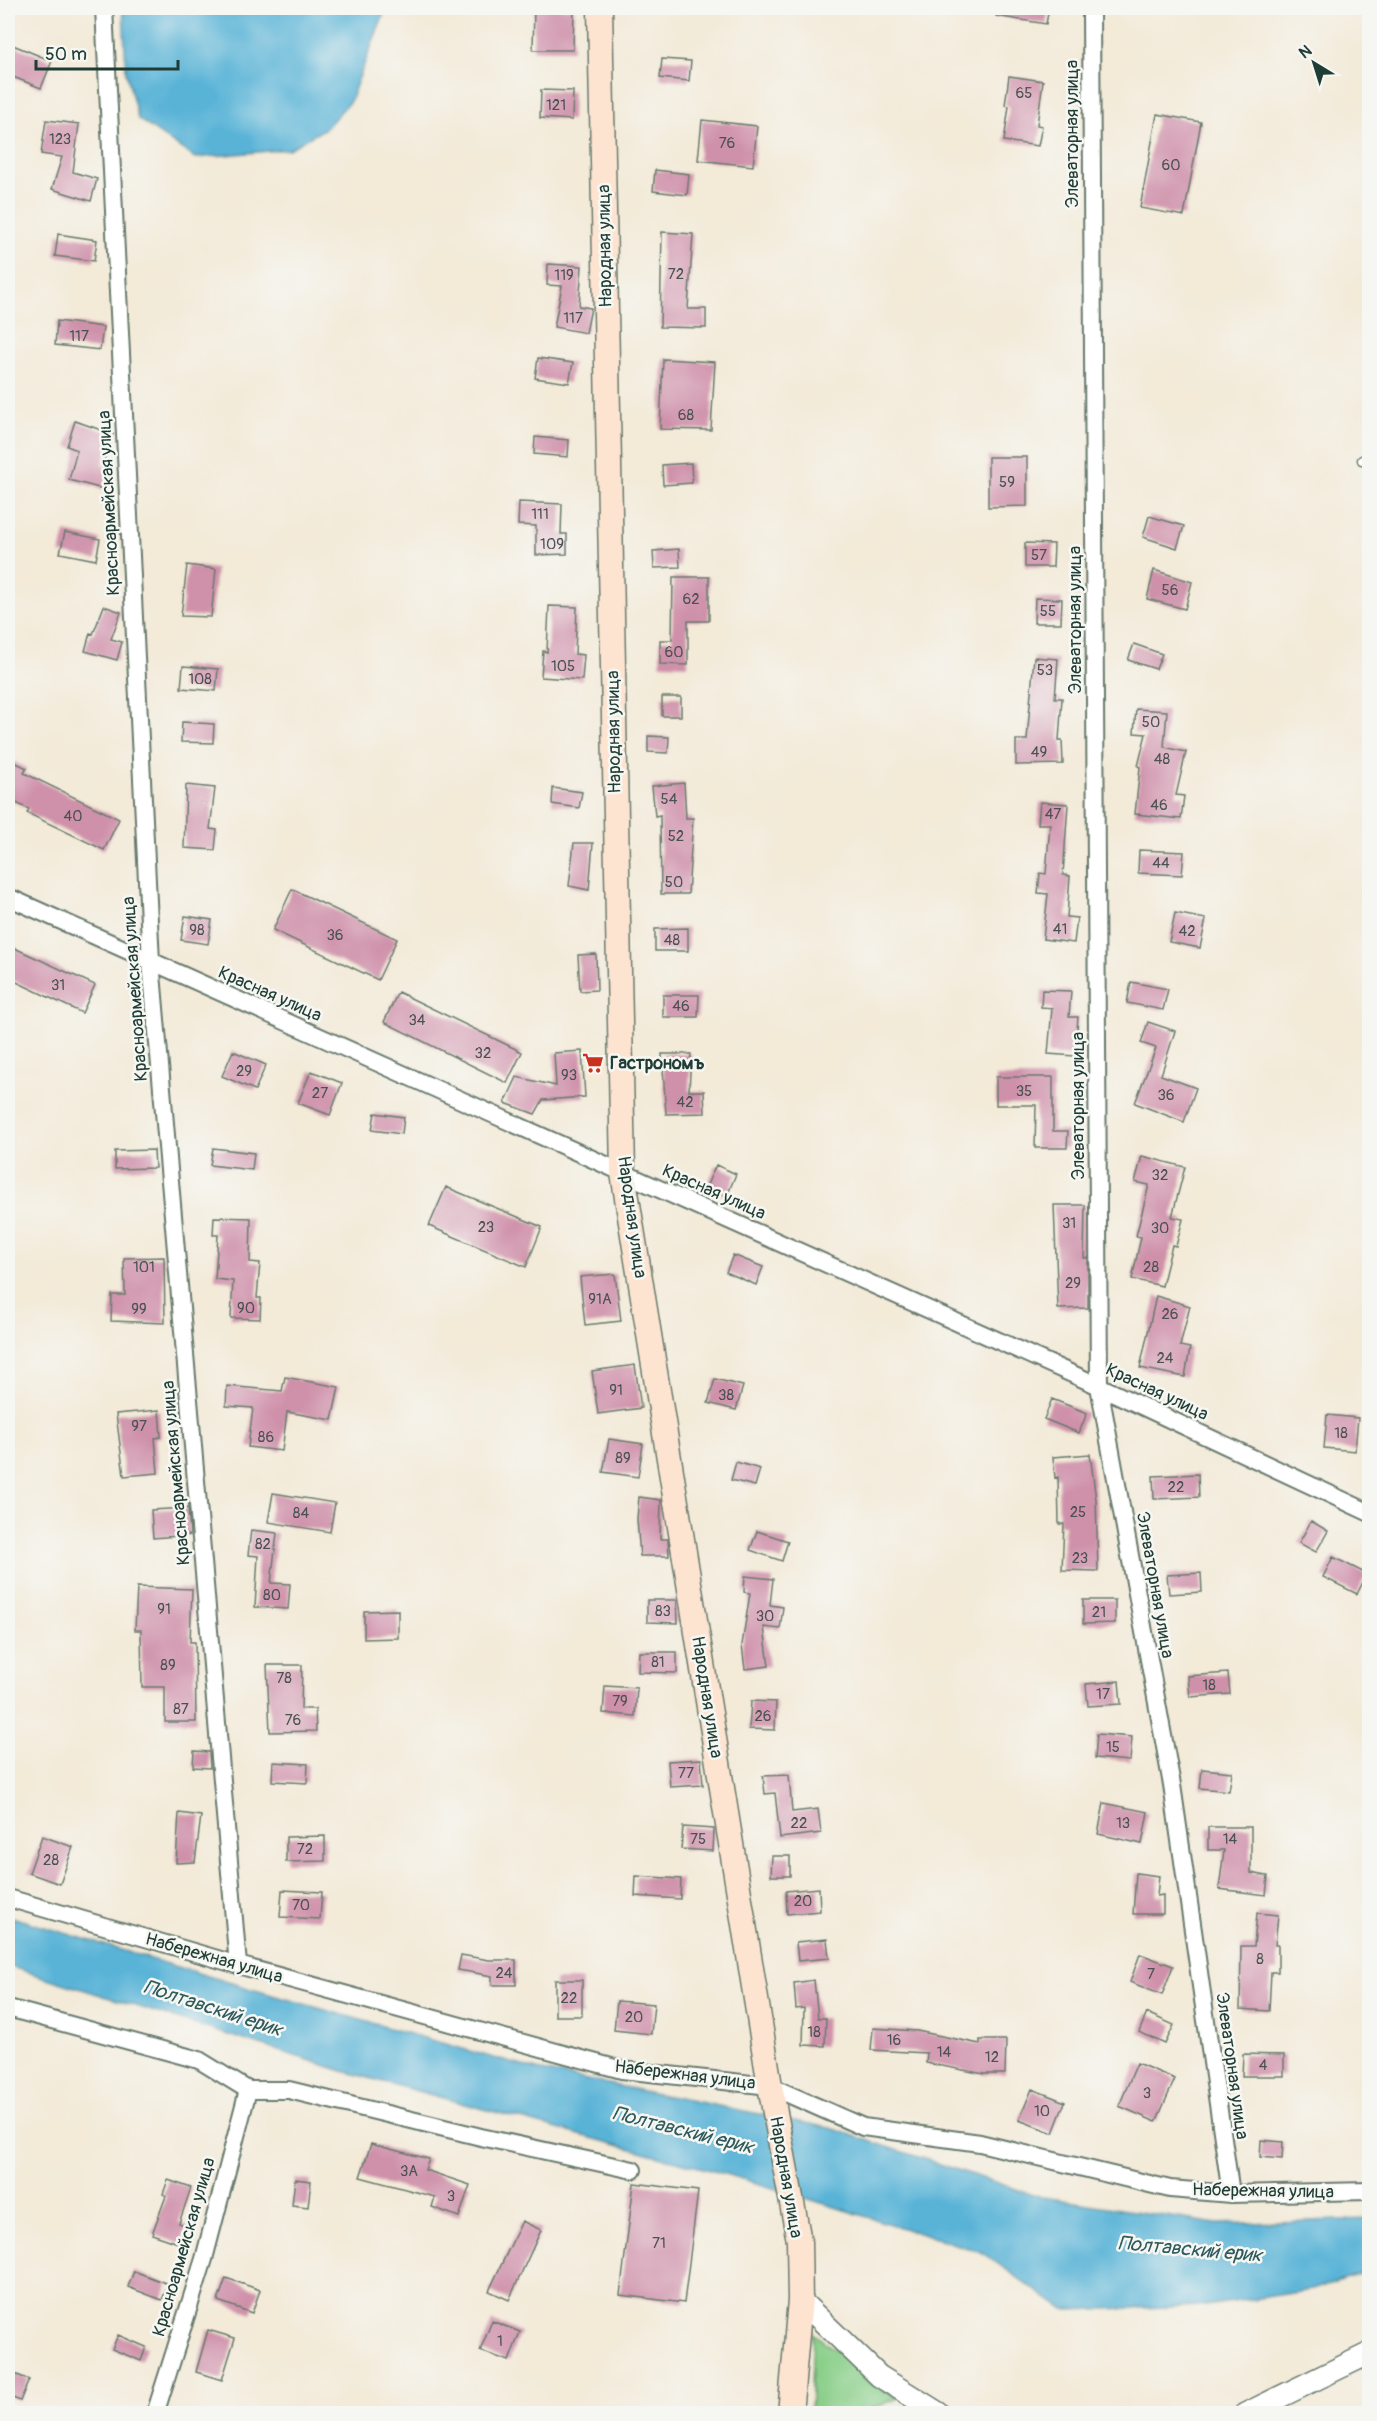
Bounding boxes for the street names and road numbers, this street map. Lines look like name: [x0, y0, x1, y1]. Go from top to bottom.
street label: Элеваторная улица: [1061, 60, 1084, 208]
street label: Народная улица: [592, 184, 618, 308]
street label: Красноармейская улица: [93, 410, 125, 596]
street label: Элеваторная улица: [1064, 546, 1087, 694]
street label: Народная улица: [601, 670, 627, 794]
street label: Красноармейская улица: [117, 896, 153, 1082]
street label: Красная улица: [215, 961, 325, 1027]
street label: Элеваторная улица: [1067, 1032, 1090, 1180]
street label: Народная улица: [612, 1154, 652, 1280]
street label: Красная улица: [659, 1159, 769, 1225]
street label: Красная улица: [1102, 1358, 1212, 1426]
street label: Красноармейская улица: [156, 1380, 196, 1566]
street label: Элеваторная улица: [1131, 1510, 1179, 1660]
street label: Народная улица: [686, 1634, 728, 1760]
street label: Набережная улица: [143, 1927, 285, 1989]
street label: Элеваторная улица: [1210, 1991, 1254, 2141]
street label: Набережная улица: [613, 2055, 757, 2095]
street label: Народная улица: [764, 2114, 808, 2240]
street label: Красноармейская улица: [147, 2155, 221, 2339]
street label: Набережная улица: [1192, 2178, 1334, 2204]

